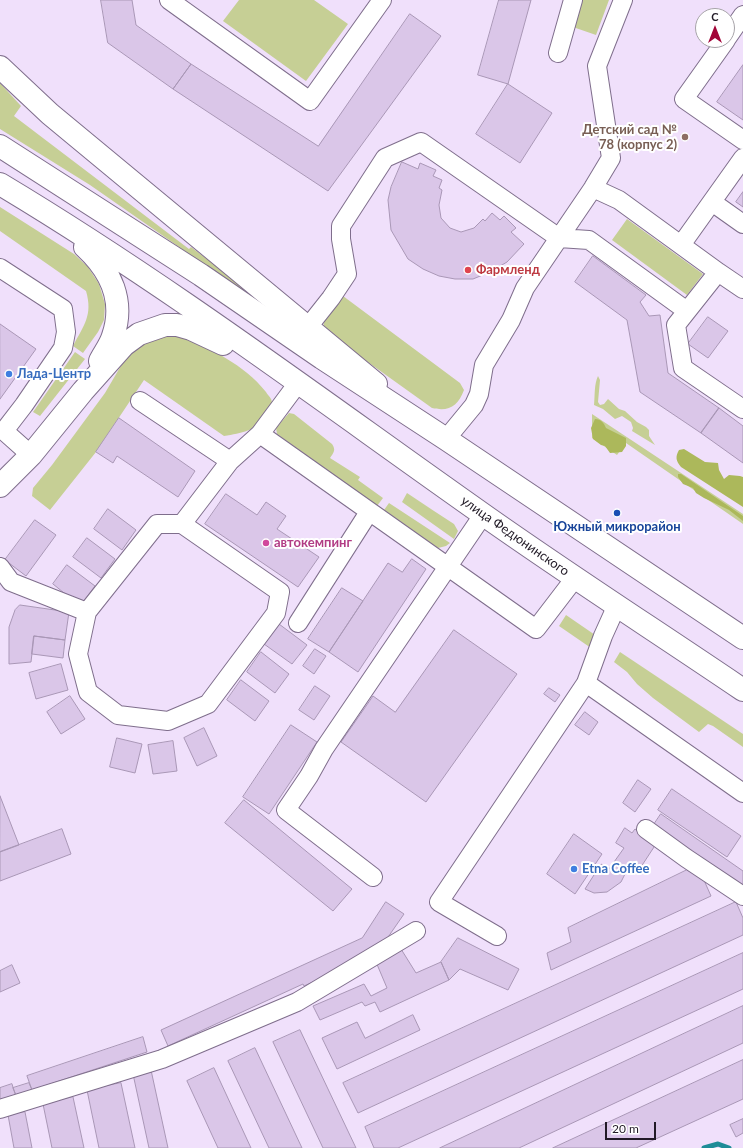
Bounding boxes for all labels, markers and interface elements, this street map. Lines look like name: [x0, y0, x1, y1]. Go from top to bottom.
north arrow: [695, 8, 735, 48]
text: С: [711, 10, 719, 23]
place label: Детский сад № 78 (корпус 2): [582, 122, 677, 153]
marker: Детский сад № 78 (корпус 2): [680, 132, 690, 142]
place label: Фармленд: [476, 262, 540, 278]
marker: Фармленд: [463, 265, 473, 275]
place label: Лада-Центр: [17, 366, 91, 382]
marker: Лада-Центр: [4, 369, 14, 379]
street label: улица Федюнинского: [458, 493, 572, 579]
marker: Южный микрорайон: [612, 508, 622, 518]
place label: Южный микрорайон: [553, 519, 681, 535]
place label: автокемпинг: [274, 535, 352, 551]
marker: автокемпинг: [261, 538, 271, 548]
place label: Etna Coffee: [582, 861, 649, 877]
marker: Etna Coffee: [569, 864, 579, 874]
scale bar: [607, 1114, 658, 1140]
text: 20 m: [612, 1121, 639, 1136]

